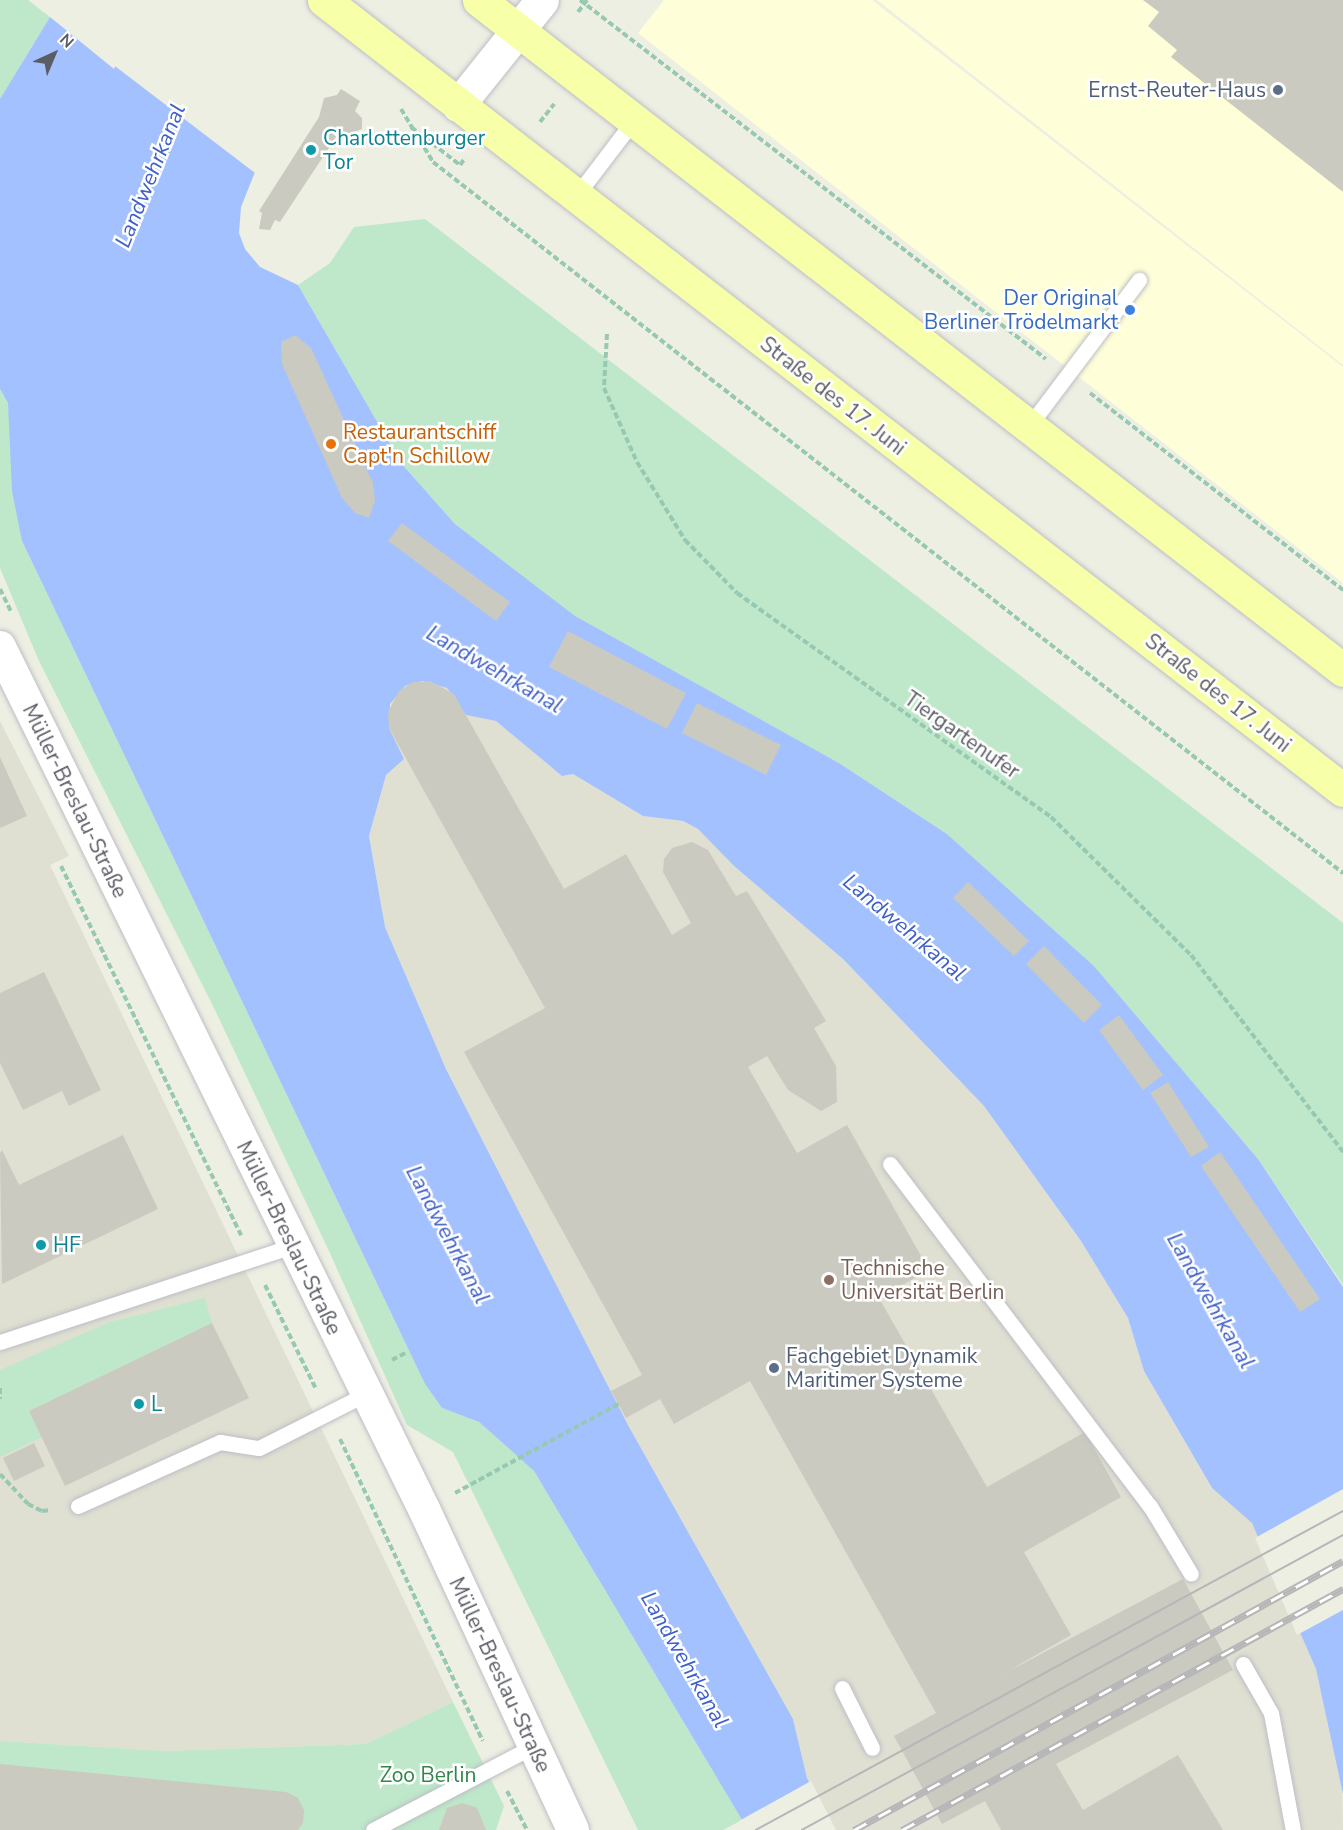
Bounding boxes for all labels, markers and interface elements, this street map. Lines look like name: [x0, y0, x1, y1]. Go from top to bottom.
north arrow: [24, 24, 84, 84]
text: N: [55, 29, 78, 53]
place label: Ernst-Reuter-Haus: [1088, 77, 1266, 103]
marker: Ernst-Reuter-Haus: [1271, 83, 1285, 97]
water label: Landwehrkanal: [110, 100, 192, 252]
place label: Charlottenburger Tor: [323, 125, 485, 175]
marker: Charlottenburger Tor: [304, 143, 318, 157]
place label: Der Original Berliner Trödelmarkt: [924, 285, 1118, 335]
marker: Der Original Berliner Trödelmarkt: [1123, 303, 1137, 317]
street label: Straße des 17. Juni: [755, 331, 911, 461]
place label: Restaurantschiff Capt'n Schillow: [343, 419, 496, 469]
marker: Restaurantschiff Capt'n Schillow: [324, 437, 338, 451]
water label: Landwehrkanal: [421, 620, 567, 720]
street label: Straße des 17. Juni: [1140, 628, 1296, 758]
street label: Tiergartenufer: [899, 686, 1025, 784]
street label: Müller-Breslau-Straße: [17, 700, 133, 902]
water label: Landwehrkanal: [837, 869, 971, 987]
street label: Müller-Breslau-Straße: [231, 1137, 347, 1339]
water label: Landwehrkanal: [400, 1161, 494, 1309]
water label: Landwehrkanal: [1160, 1228, 1260, 1374]
place label: HF: [53, 1232, 80, 1258]
marker: HF: [34, 1238, 48, 1252]
place label: Technische Universität Berlin: [841, 1255, 1004, 1305]
marker: Technische Universität Berlin: [822, 1273, 836, 1287]
place label: Fachgebiet Dynamik Maritimer Systeme: [786, 1343, 977, 1393]
marker: Fachgebiet Dynamik Maritimer Systeme: [767, 1361, 781, 1375]
place label: L: [151, 1391, 162, 1417]
marker: L: [132, 1397, 146, 1411]
street label: Müller-Breslau-Straße: [444, 1573, 556, 1777]
water label: Landwehrkanal: [634, 1587, 734, 1733]
park label: Zoo Berlin: [380, 1762, 476, 1788]

